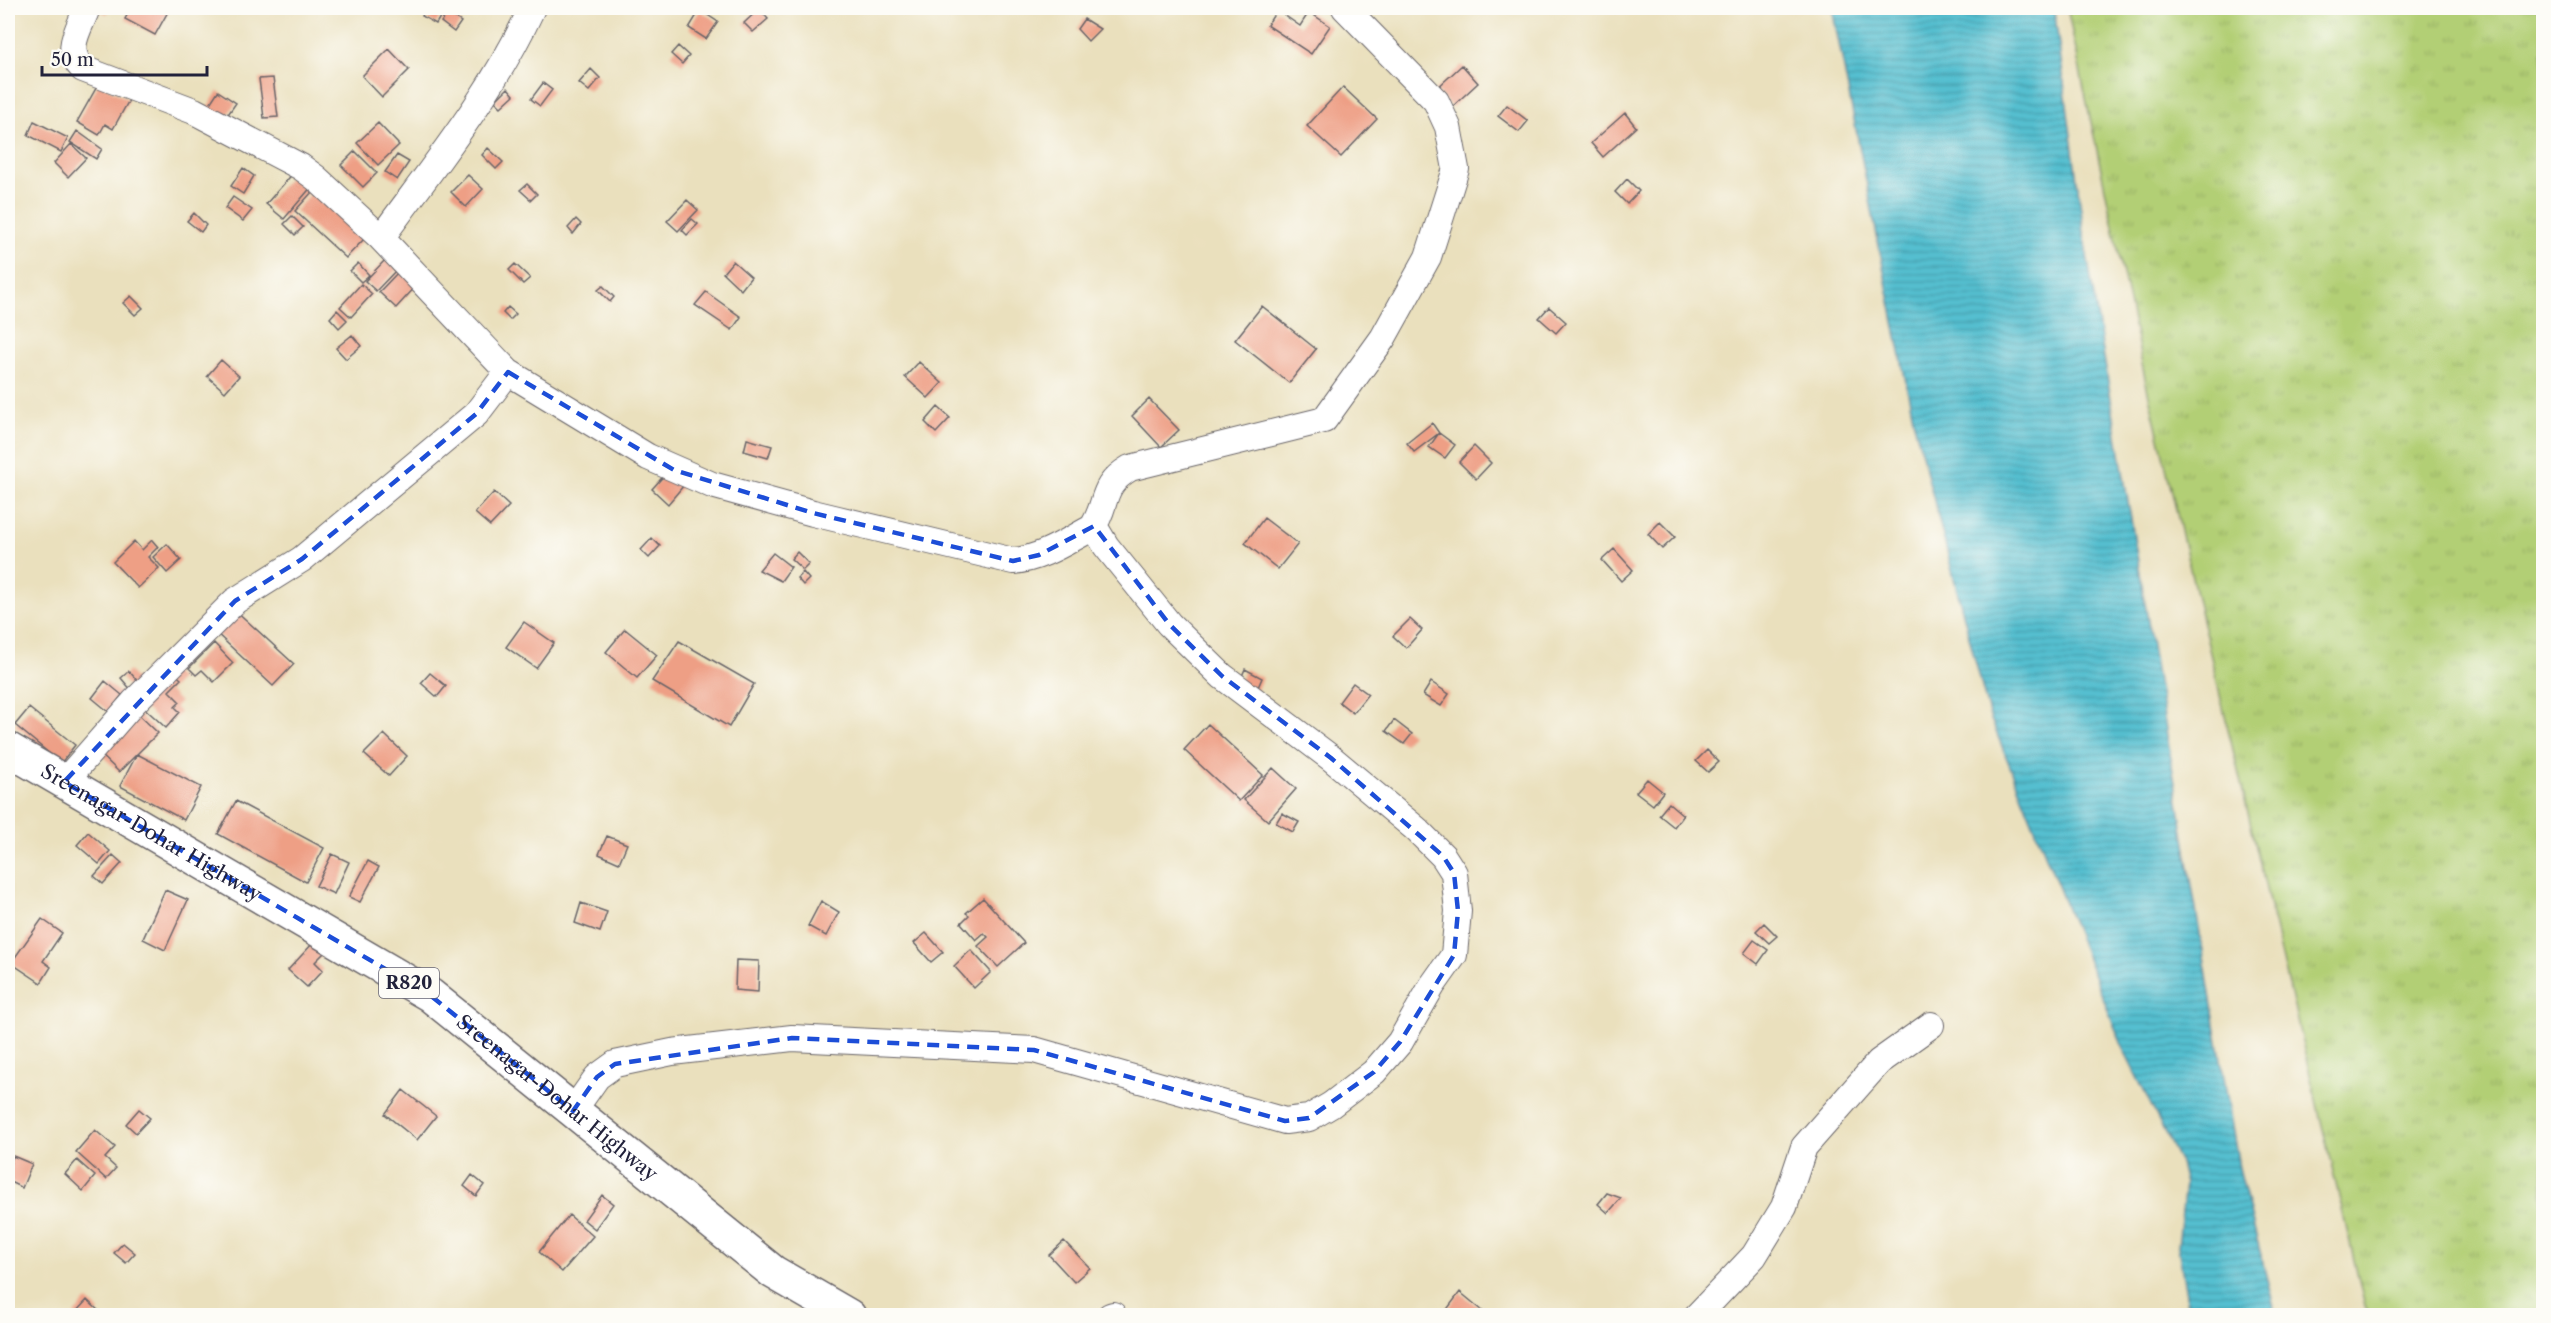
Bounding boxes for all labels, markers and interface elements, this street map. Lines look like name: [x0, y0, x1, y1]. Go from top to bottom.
scale bar: [42, 39, 207, 77]
text: 50 m: [51, 49, 94, 71]
street label: Sreenagar-Dohar Highway: [37, 759, 267, 907]
road number: R820: [379, 968, 439, 998]
street label: Sreenagar-Dohar Highway: [452, 1009, 663, 1187]

